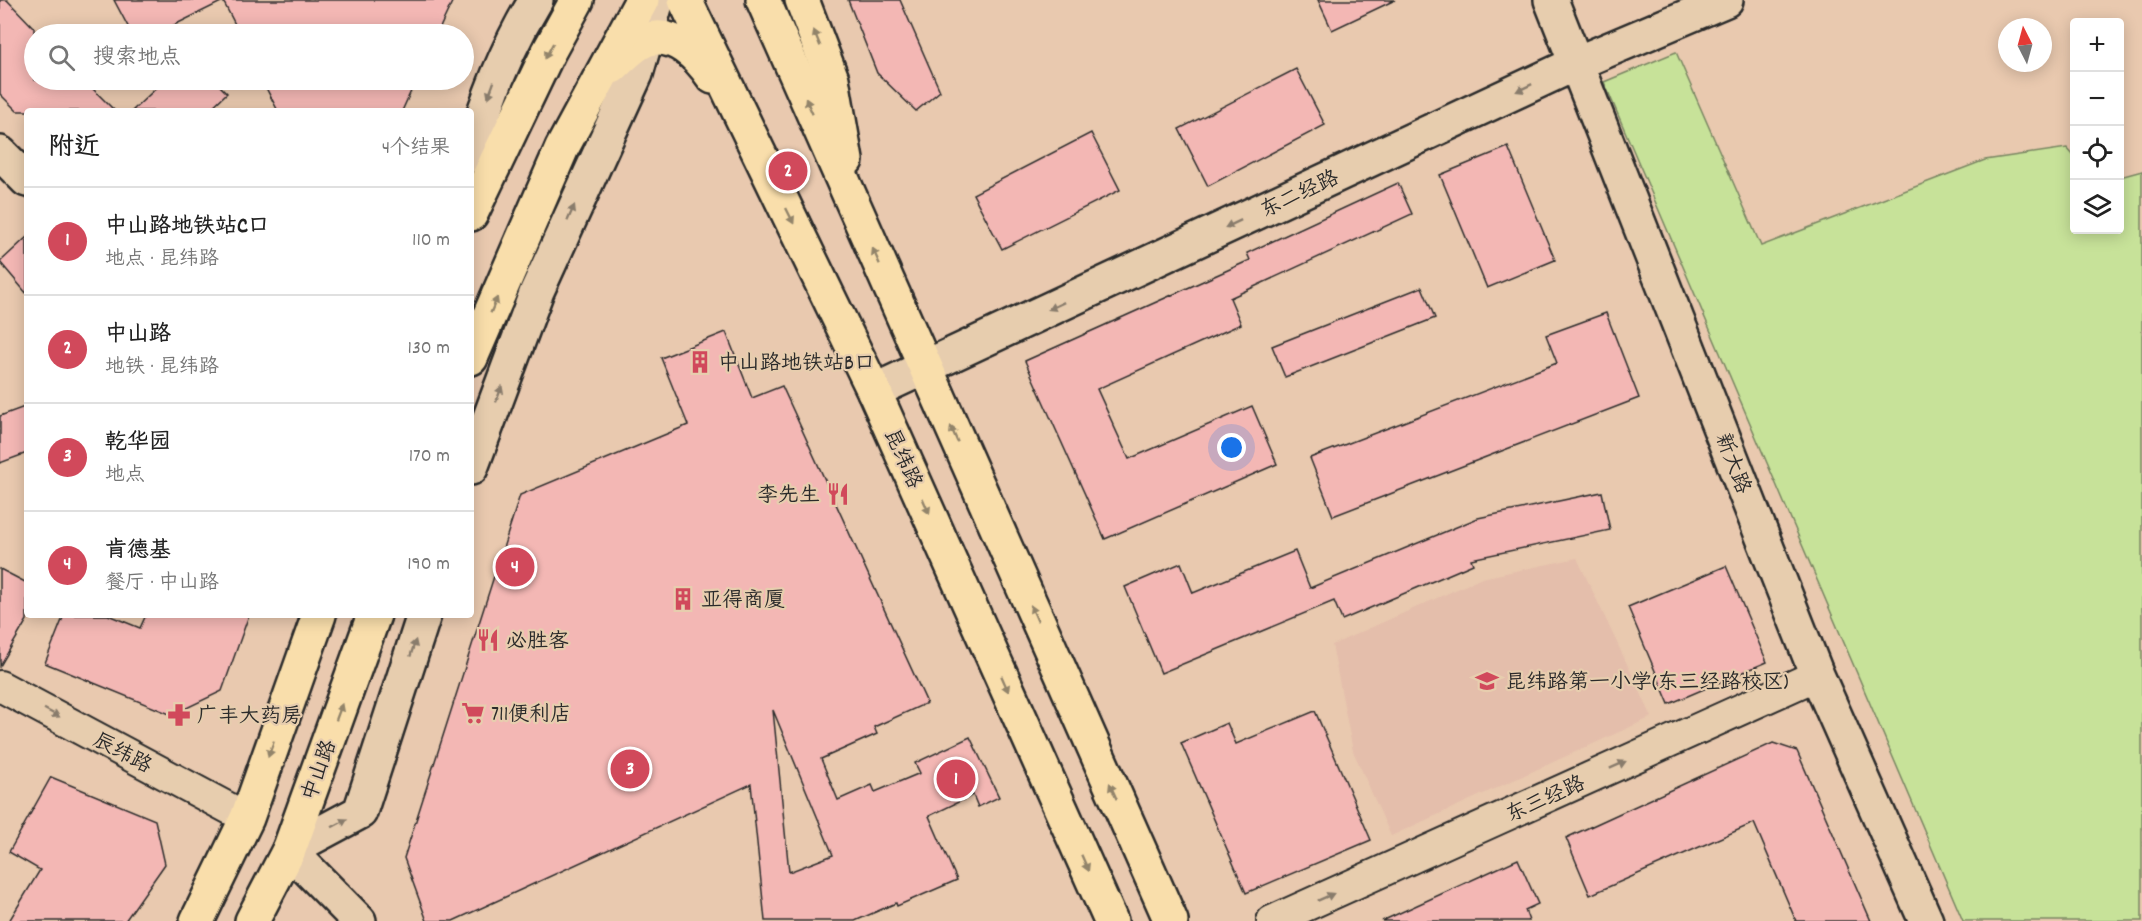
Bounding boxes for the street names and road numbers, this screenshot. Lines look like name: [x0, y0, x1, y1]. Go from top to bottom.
street label: 东二经路: [1256, 164, 1345, 227]
street label: 昆纬路: [875, 424, 928, 494]
street label: 新大路: [1706, 429, 1756, 499]
street label: 辰纬路: [87, 727, 156, 783]
street label: 中山路: [296, 736, 346, 806]
street label: 东三经路: [1502, 770, 1591, 832]

